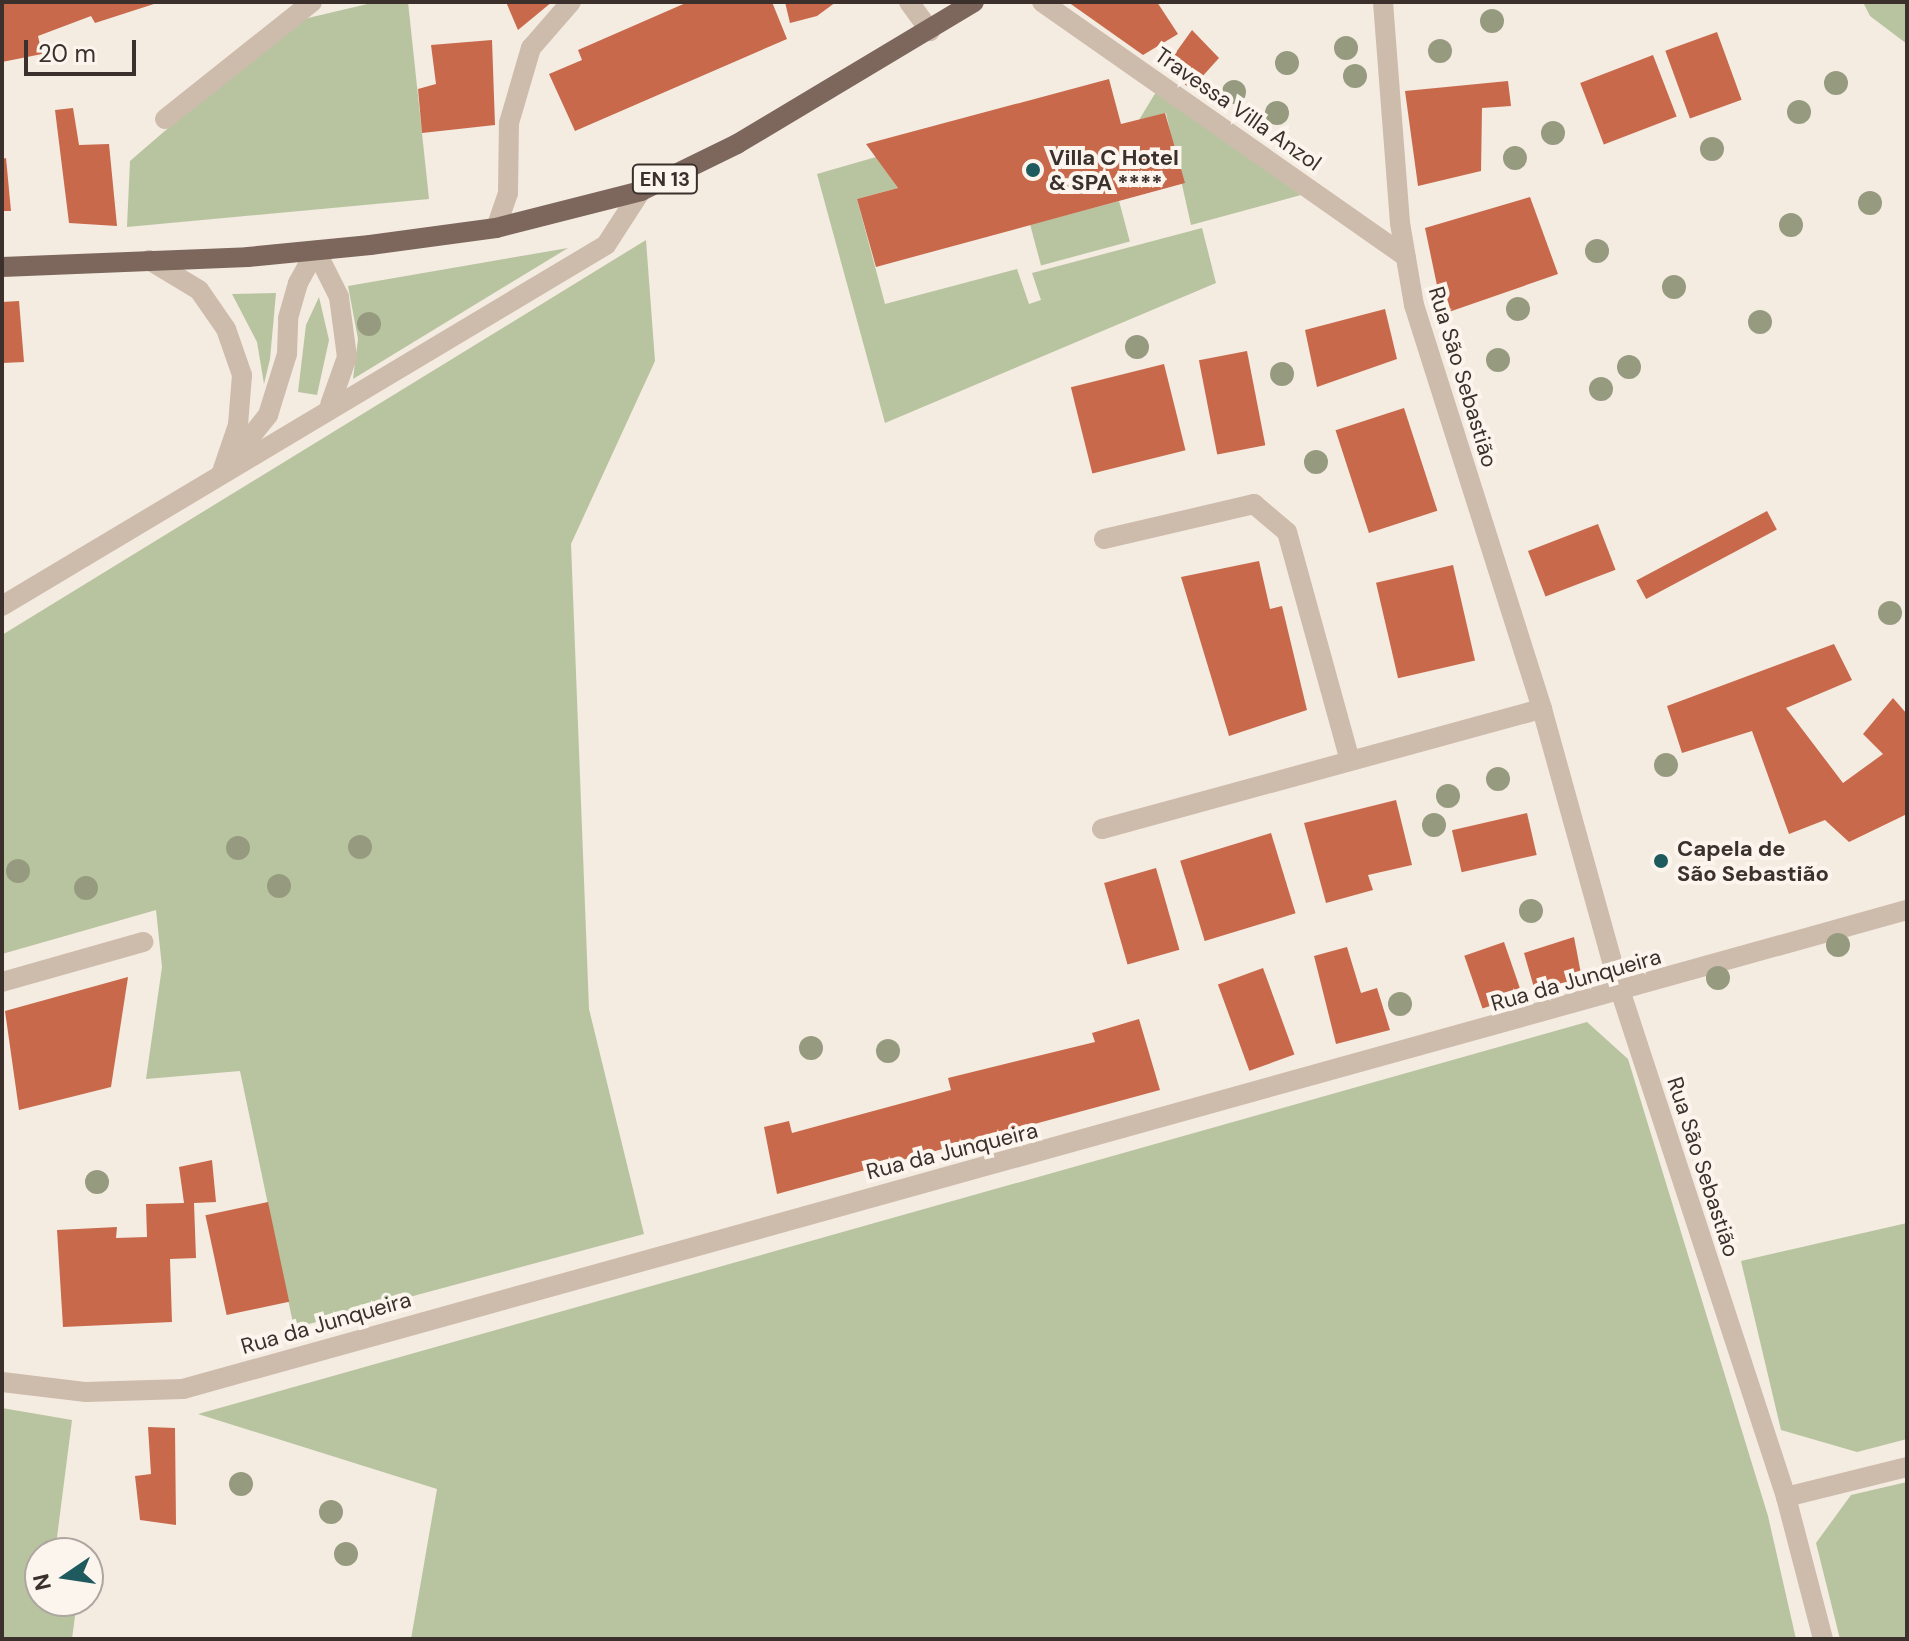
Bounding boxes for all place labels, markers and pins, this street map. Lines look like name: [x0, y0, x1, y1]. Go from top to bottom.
place label: Villa C Hotel & SPA ****: [1049, 144, 1179, 196]
marker: Villa C Hotel & SPA ****: [1024, 161, 1042, 179]
place label: Capela de São Sebastião: [1677, 835, 1829, 886]
marker: Capela de São Sebastião: [1652, 852, 1670, 870]

